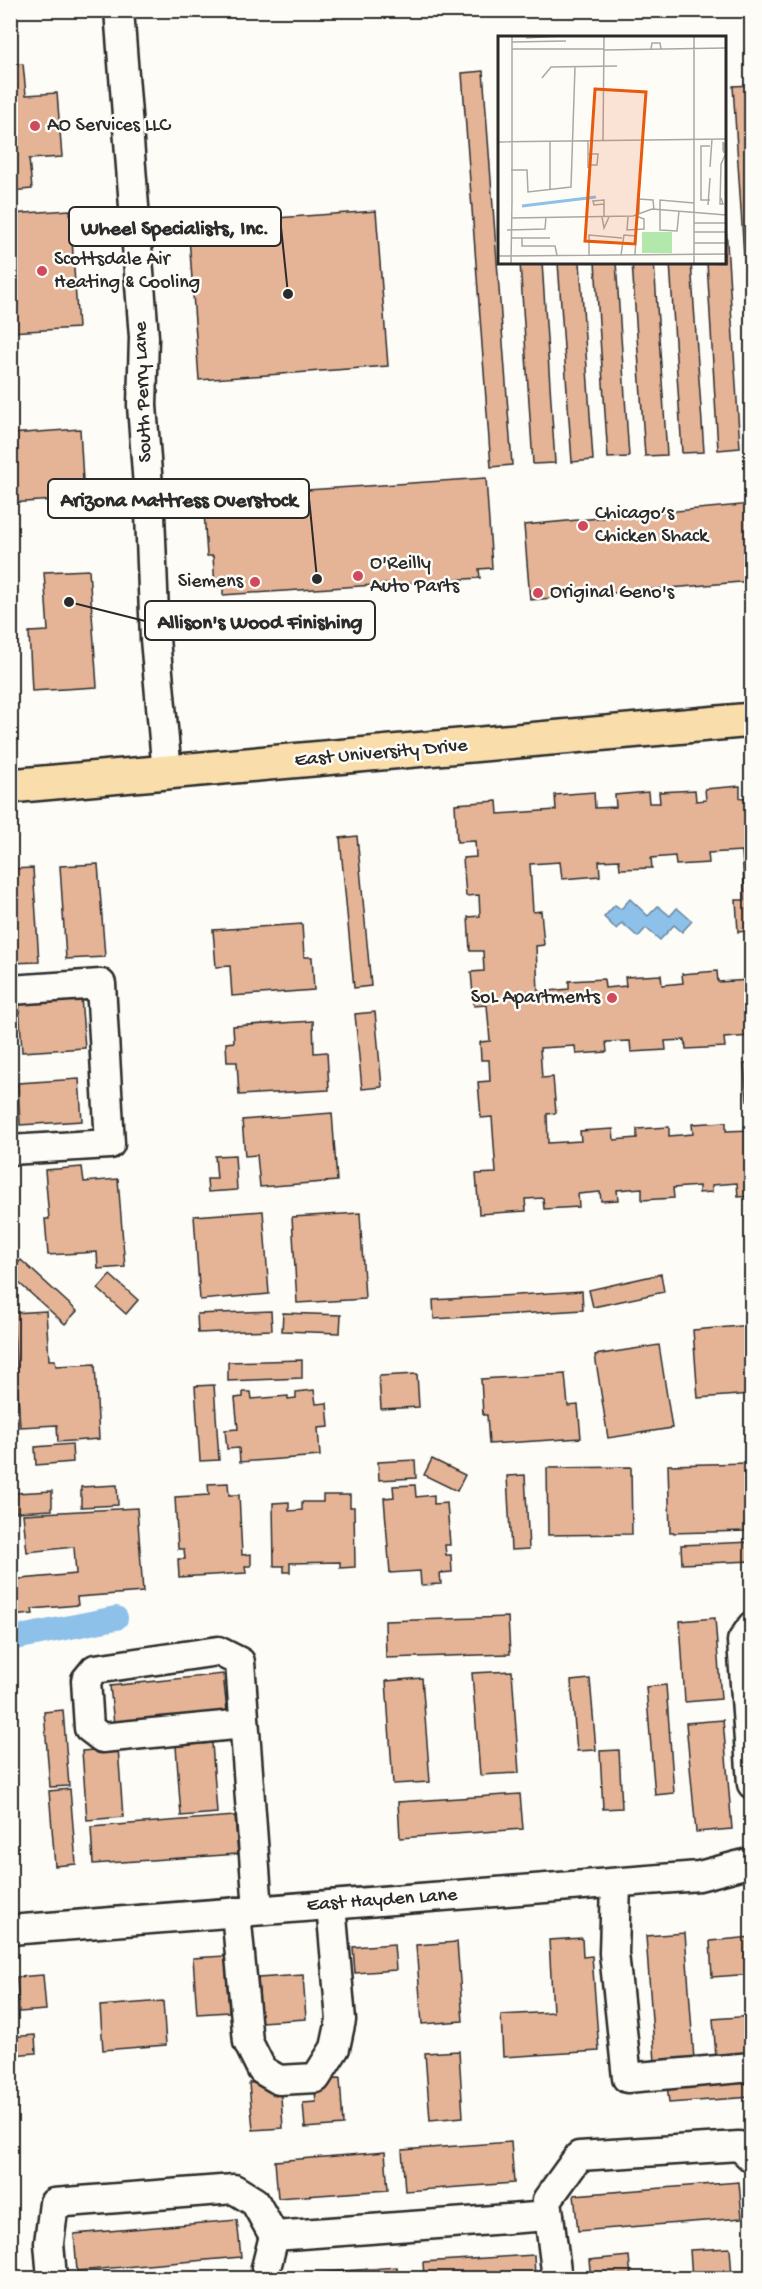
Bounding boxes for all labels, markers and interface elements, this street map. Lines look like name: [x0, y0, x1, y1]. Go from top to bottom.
inset map: [498, 36, 726, 264]
place label: AO Services LLC: [47, 115, 171, 138]
marker: AO Services LLC: [28, 119, 42, 133]
callout: Wheel Specialists, Inc.: [69, 207, 281, 246]
text: Wheel Specialists, Inc.: [80, 218, 269, 243]
place label: Scottsdale Air Heating & Cooling: [54, 249, 200, 295]
marker: Scottsdale Air Heating & Cooling: [35, 264, 49, 278]
street label: South Perry Lane: [130, 320, 158, 463]
callout: Arizona Mattress Overstock: [48, 479, 309, 518]
text: Arizona Mattress Overstock: [59, 490, 300, 515]
place label: Chicago’s Chicken Shack: [595, 503, 710, 549]
marker: Chicago’s Chicken Shack: [576, 519, 590, 533]
place label: O'Reilly Auto Parts: [370, 553, 460, 599]
marker: O'Reilly Auto Parts: [351, 569, 365, 583]
place label: Siemens: [178, 571, 244, 594]
marker: Siemens: [248, 575, 262, 589]
place label: Original Geno's: [550, 582, 675, 605]
marker: Original Geno's: [531, 586, 545, 600]
callout: Allison's Wood Finishing: [145, 601, 375, 640]
text: Allison's Wood Finishing: [156, 612, 363, 637]
street label: East University Drive: [294, 735, 469, 773]
place label: SoL Apartments: [471, 987, 601, 1010]
marker: SoL Apartments: [605, 991, 619, 1005]
street label: East Hayden Lane: [306, 1884, 459, 1918]

